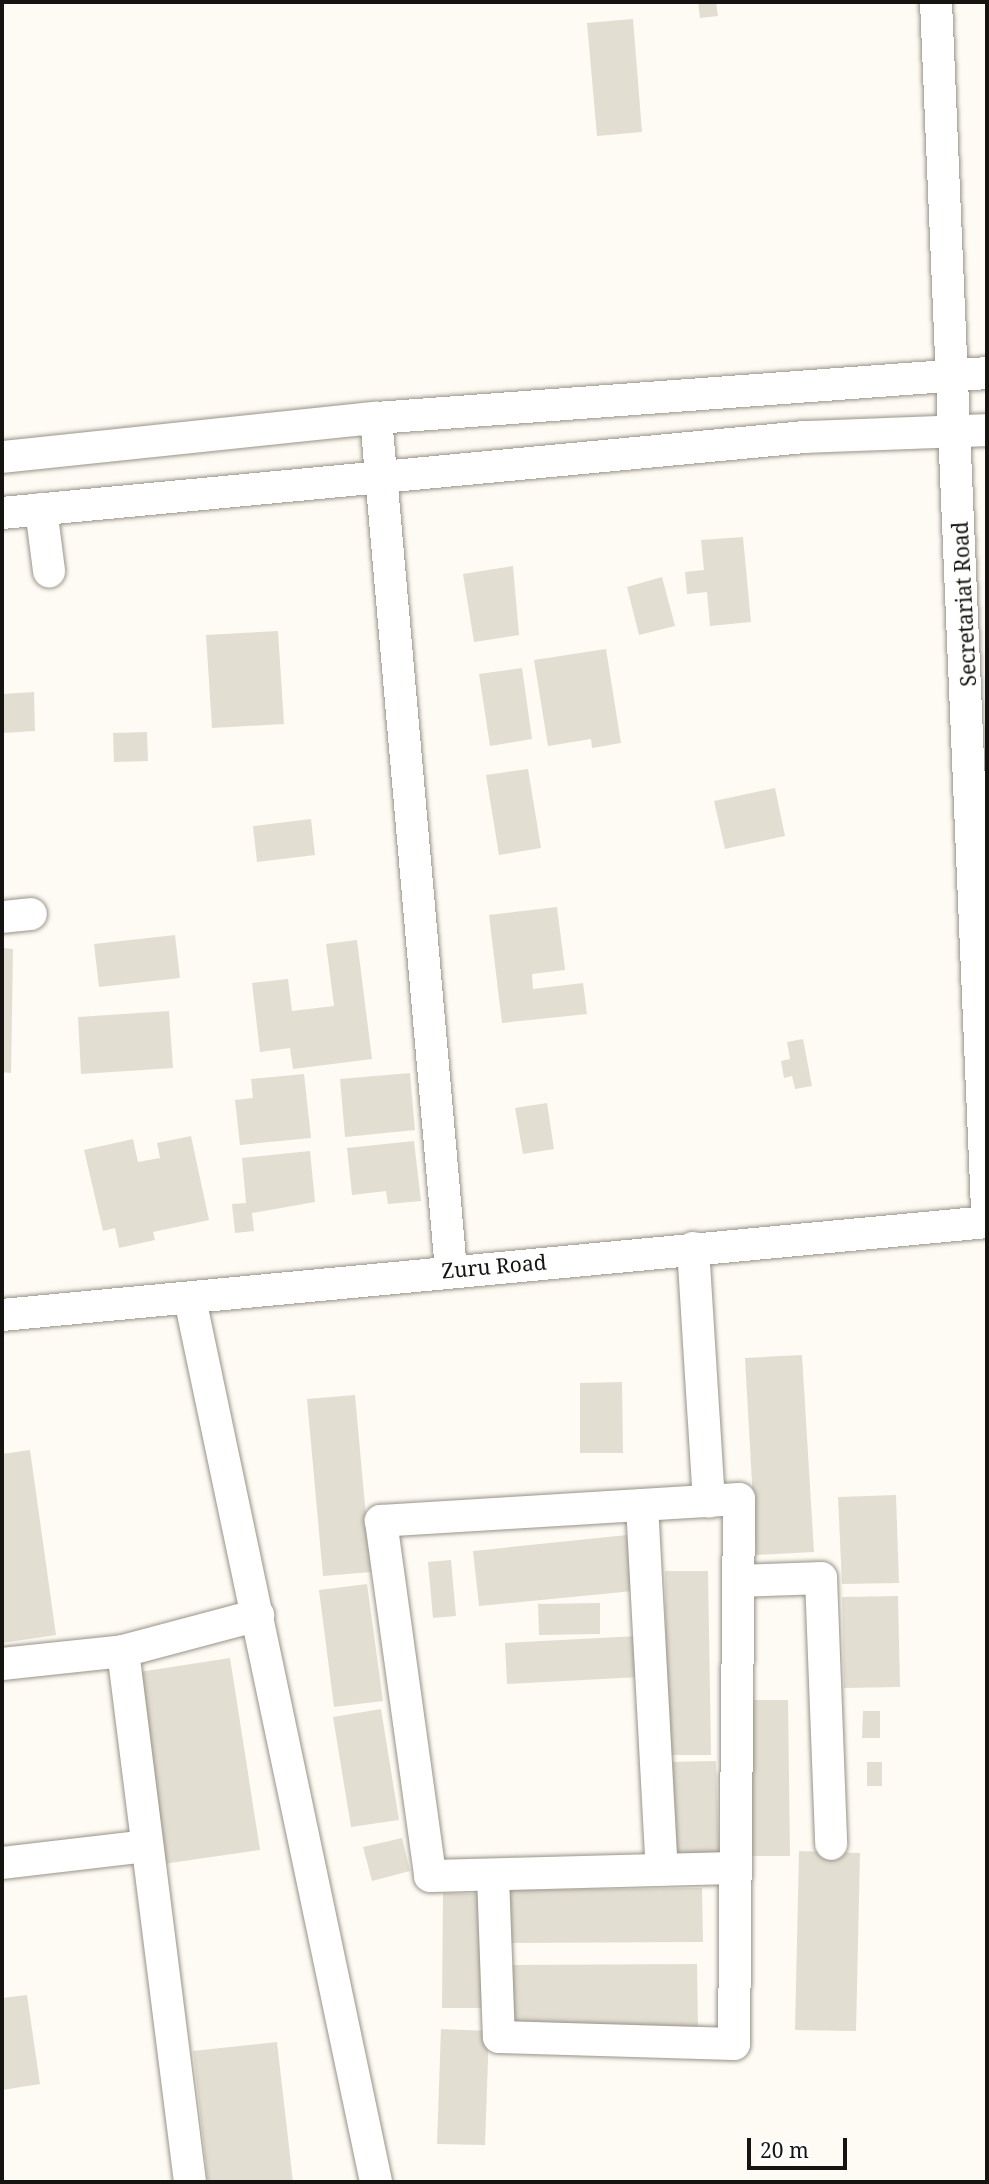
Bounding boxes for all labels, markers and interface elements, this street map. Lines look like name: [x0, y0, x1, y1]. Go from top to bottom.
street label: Secretariat Road: [947, 521, 981, 687]
street label: Zuru Road: [441, 1249, 547, 1283]
scale bar: [751, 2124, 851, 2168]
text: 20 m: [760, 2136, 809, 2164]

